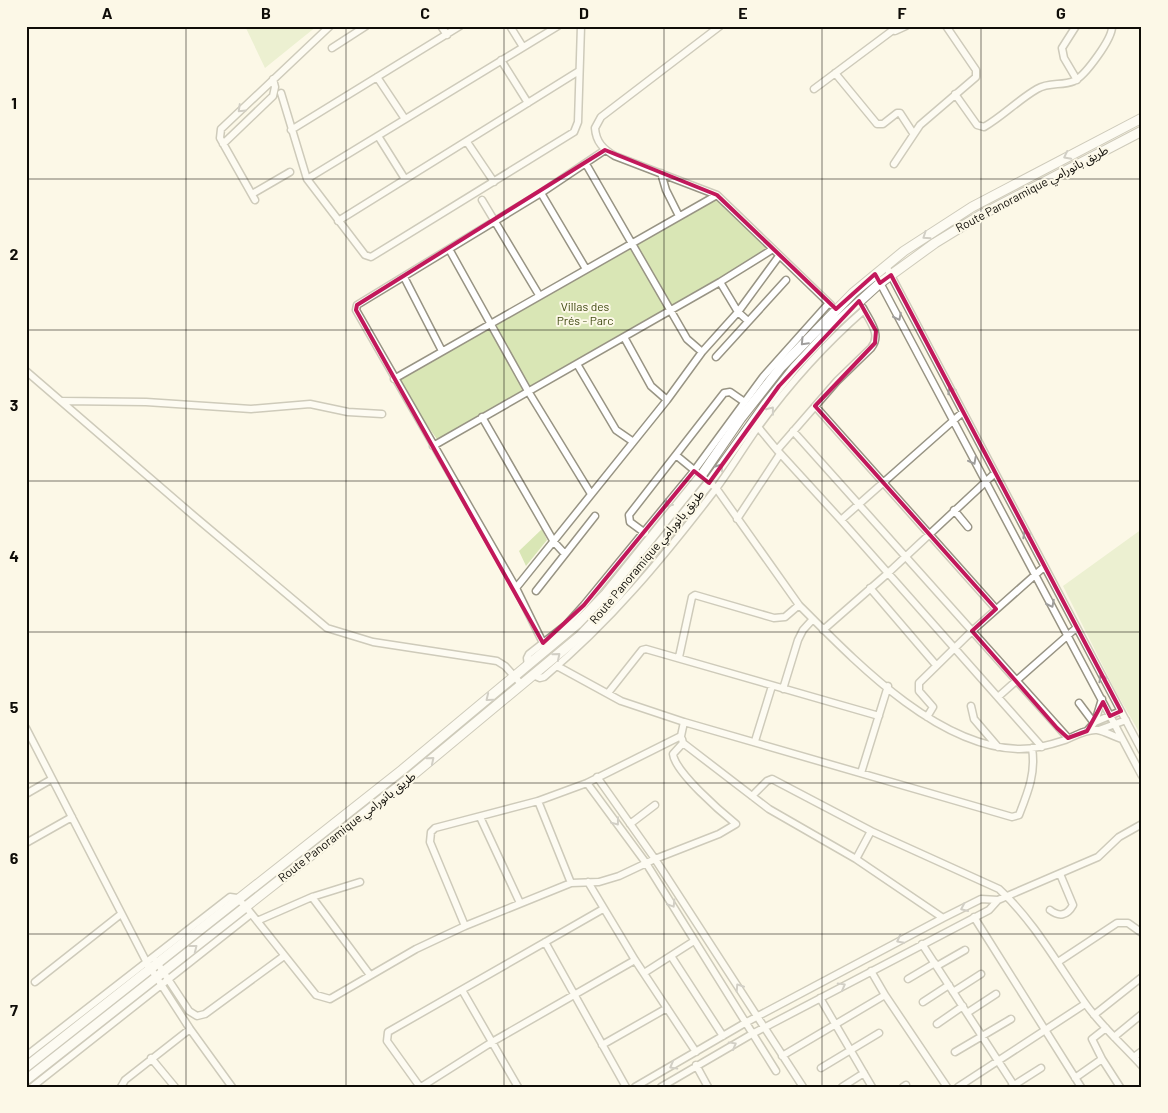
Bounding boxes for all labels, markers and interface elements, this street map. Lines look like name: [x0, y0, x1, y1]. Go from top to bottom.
text: A: [102, 3, 113, 22]
text: B: [261, 3, 271, 22]
text: C: [420, 3, 430, 22]
text: D: [579, 3, 589, 22]
text: E: [738, 3, 748, 22]
text: F: [898, 3, 907, 22]
text: G: [1056, 3, 1066, 22]
text: 1: [11, 93, 17, 112]
one-way arrow: [238, 103, 247, 112]
street label: Route Panoramique طريق بانورامي: [953, 142, 1112, 238]
one-way arrow: [1064, 150, 1073, 160]
one-way arrow: [922, 230, 932, 239]
text: 2: [10, 244, 19, 263]
park label: Villas des Prés - Parc: [557, 299, 613, 327]
one-way arrow: [891, 312, 902, 321]
one-way arrow: [801, 337, 810, 346]
one-way arrow: [947, 386, 957, 395]
text: 3: [10, 395, 18, 414]
one-way arrow: [765, 406, 774, 416]
one-way arrow: [967, 456, 977, 465]
one-way arrow: [714, 464, 722, 473]
street label: Route Panoramique طريق بانورامي: [586, 487, 709, 629]
one-way arrow: [664, 499, 673, 508]
one-way arrow: [1022, 530, 1032, 539]
text: 4: [9, 546, 19, 565]
one-way arrow: [1045, 599, 1055, 608]
one-way arrow: [551, 653, 560, 662]
one-way arrow: [1098, 674, 1108, 683]
one-way arrow: [486, 693, 495, 701]
text: 5: [10, 697, 19, 716]
one-way arrow: [426, 756, 435, 765]
street label: Route Panoramique طريق بانورامي: [275, 768, 420, 887]
one-way arrow: [610, 816, 619, 826]
text: 6: [10, 848, 19, 867]
one-way arrow: [665, 899, 675, 908]
one-way arrow: [960, 901, 969, 912]
one-way arrow: [896, 934, 905, 944]
one-way arrow: [189, 944, 198, 953]
one-way arrow: [837, 982, 846, 992]
one-way arrow: [736, 983, 745, 992]
text: 7: [10, 1000, 18, 1019]
one-way arrow: [728, 1041, 737, 1051]
one-way arrow: [669, 1059, 678, 1069]

